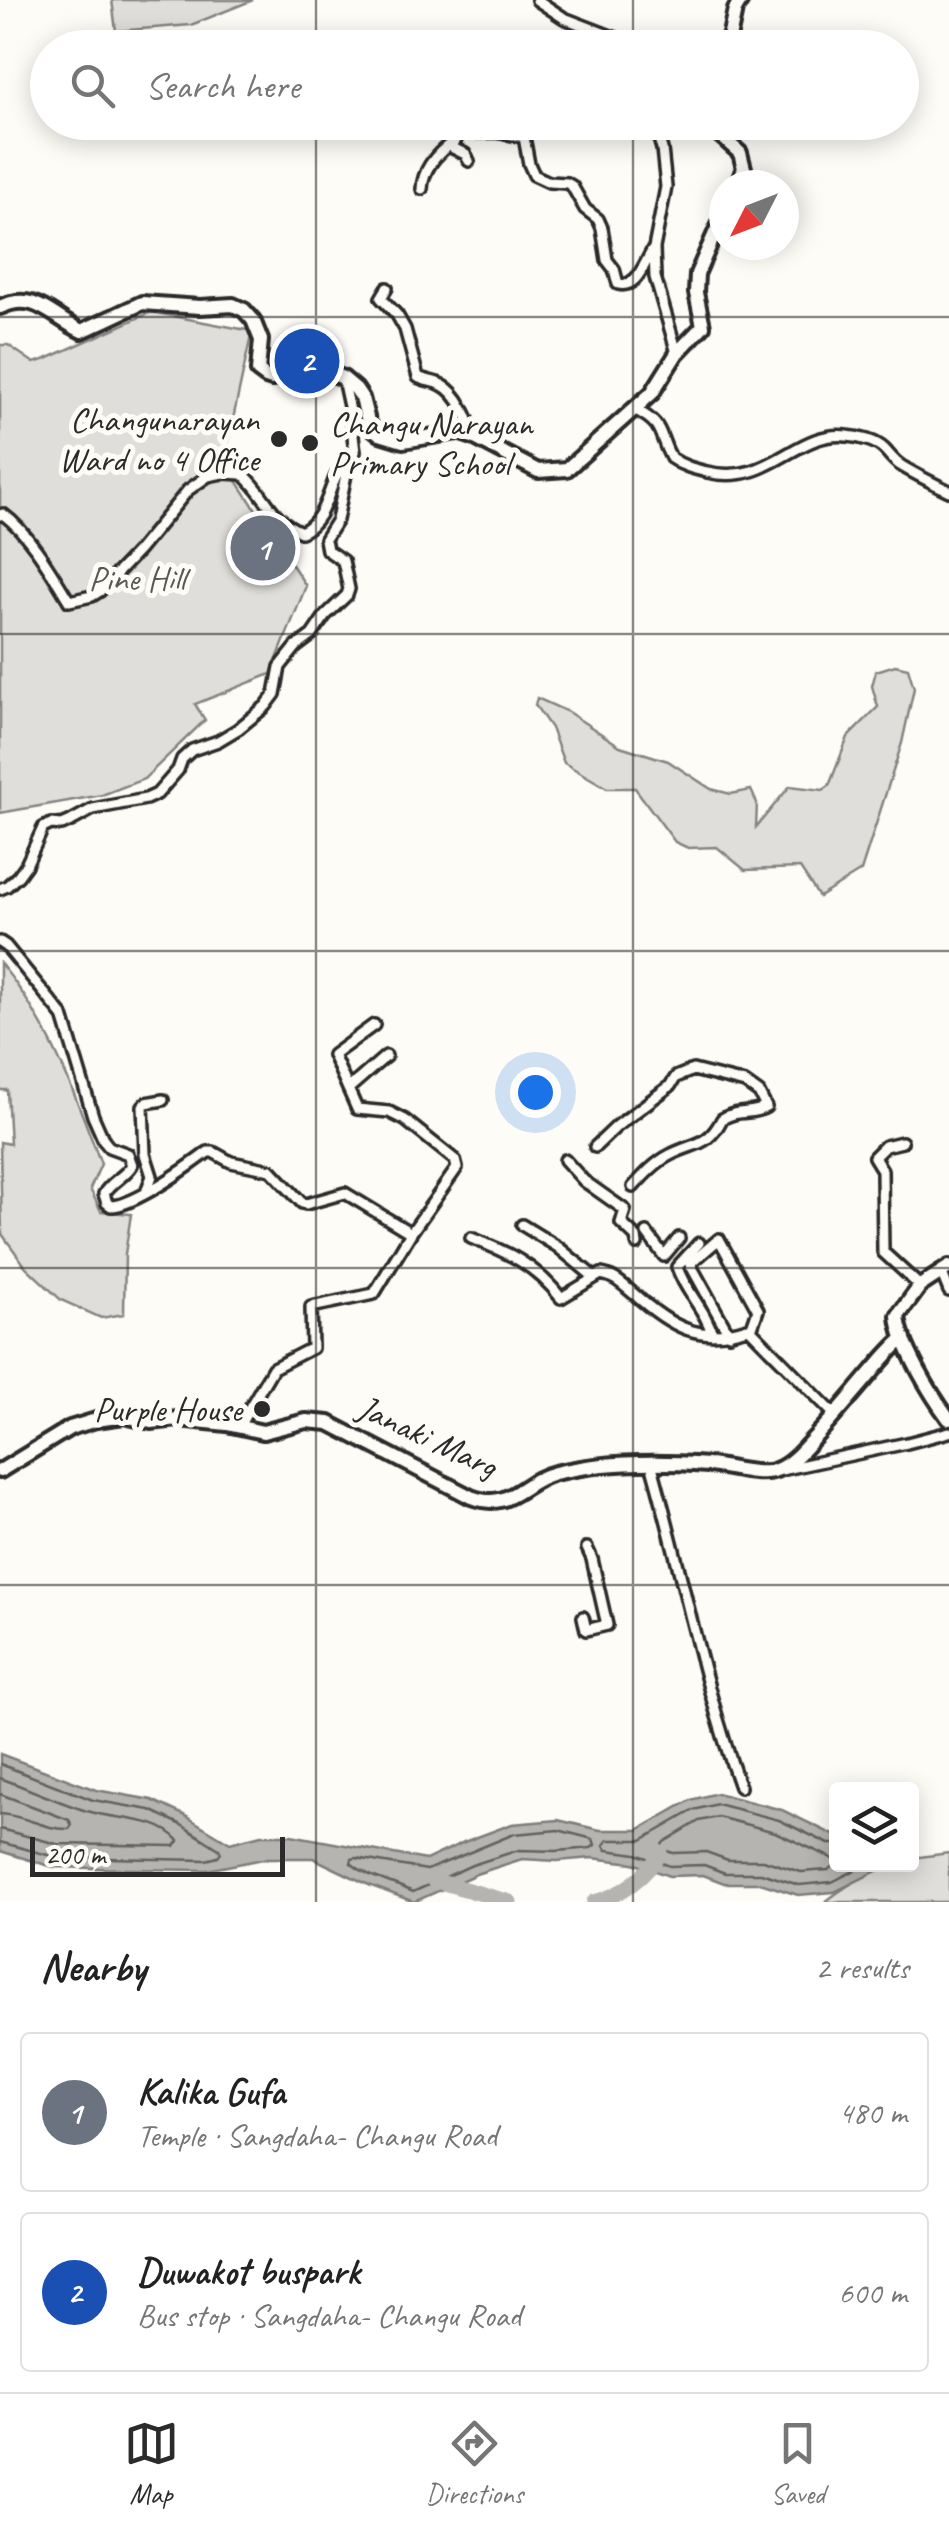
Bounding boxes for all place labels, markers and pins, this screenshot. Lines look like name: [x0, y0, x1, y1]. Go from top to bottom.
pin: 2: [274, 324, 340, 398]
place label: Changunarayan Ward no 4 Office: [59, 397, 262, 482]
place label: Changu Narayan Primary School: [330, 401, 535, 486]
marker: Changunarayan Ward no 4 Office: [268, 428, 290, 450]
marker: Changu Narayan Primary School: [299, 432, 321, 454]
pin: 1: [230, 510, 296, 586]
place label: Purple House: [94, 1387, 245, 1432]
marker: Purple House: [251, 1398, 273, 1420]

